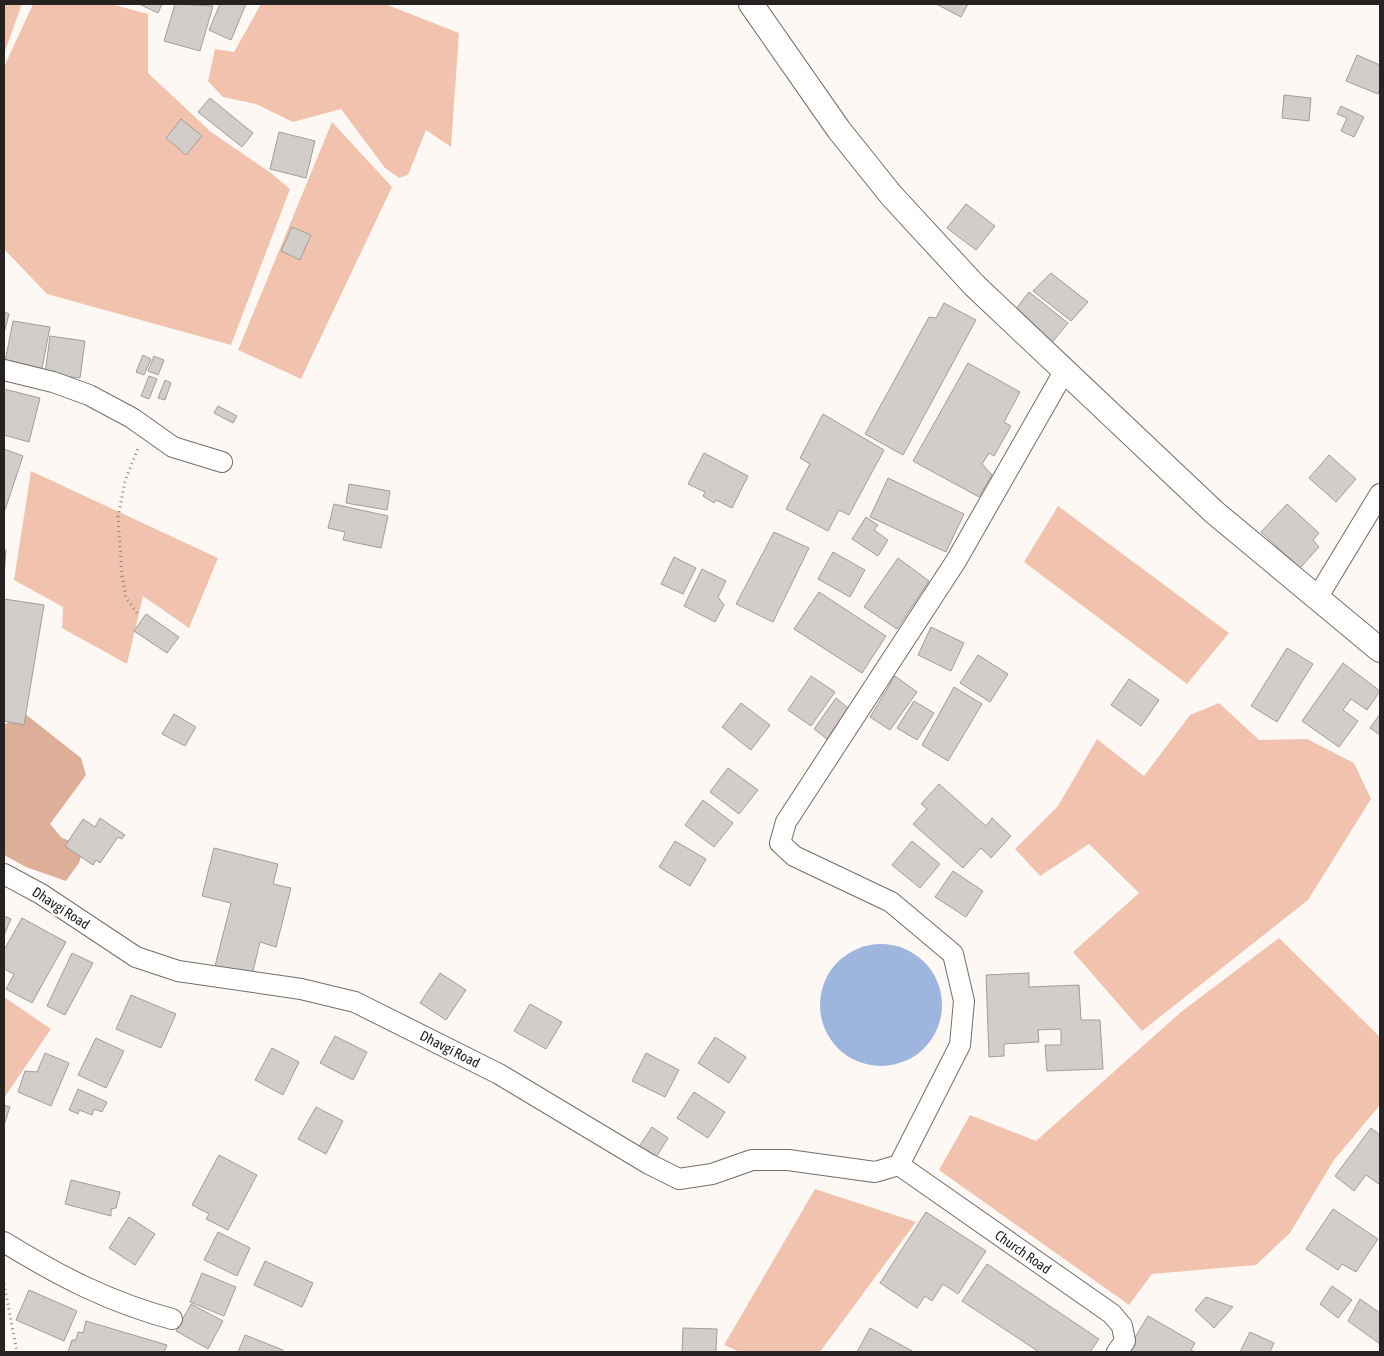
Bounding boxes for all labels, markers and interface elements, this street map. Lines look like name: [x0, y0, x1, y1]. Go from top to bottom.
street label: Dhavgi Road: [29, 884, 93, 932]
street label: Dhavgi Road: [418, 1027, 482, 1071]
street label: Church Road: [992, 1227, 1054, 1277]

